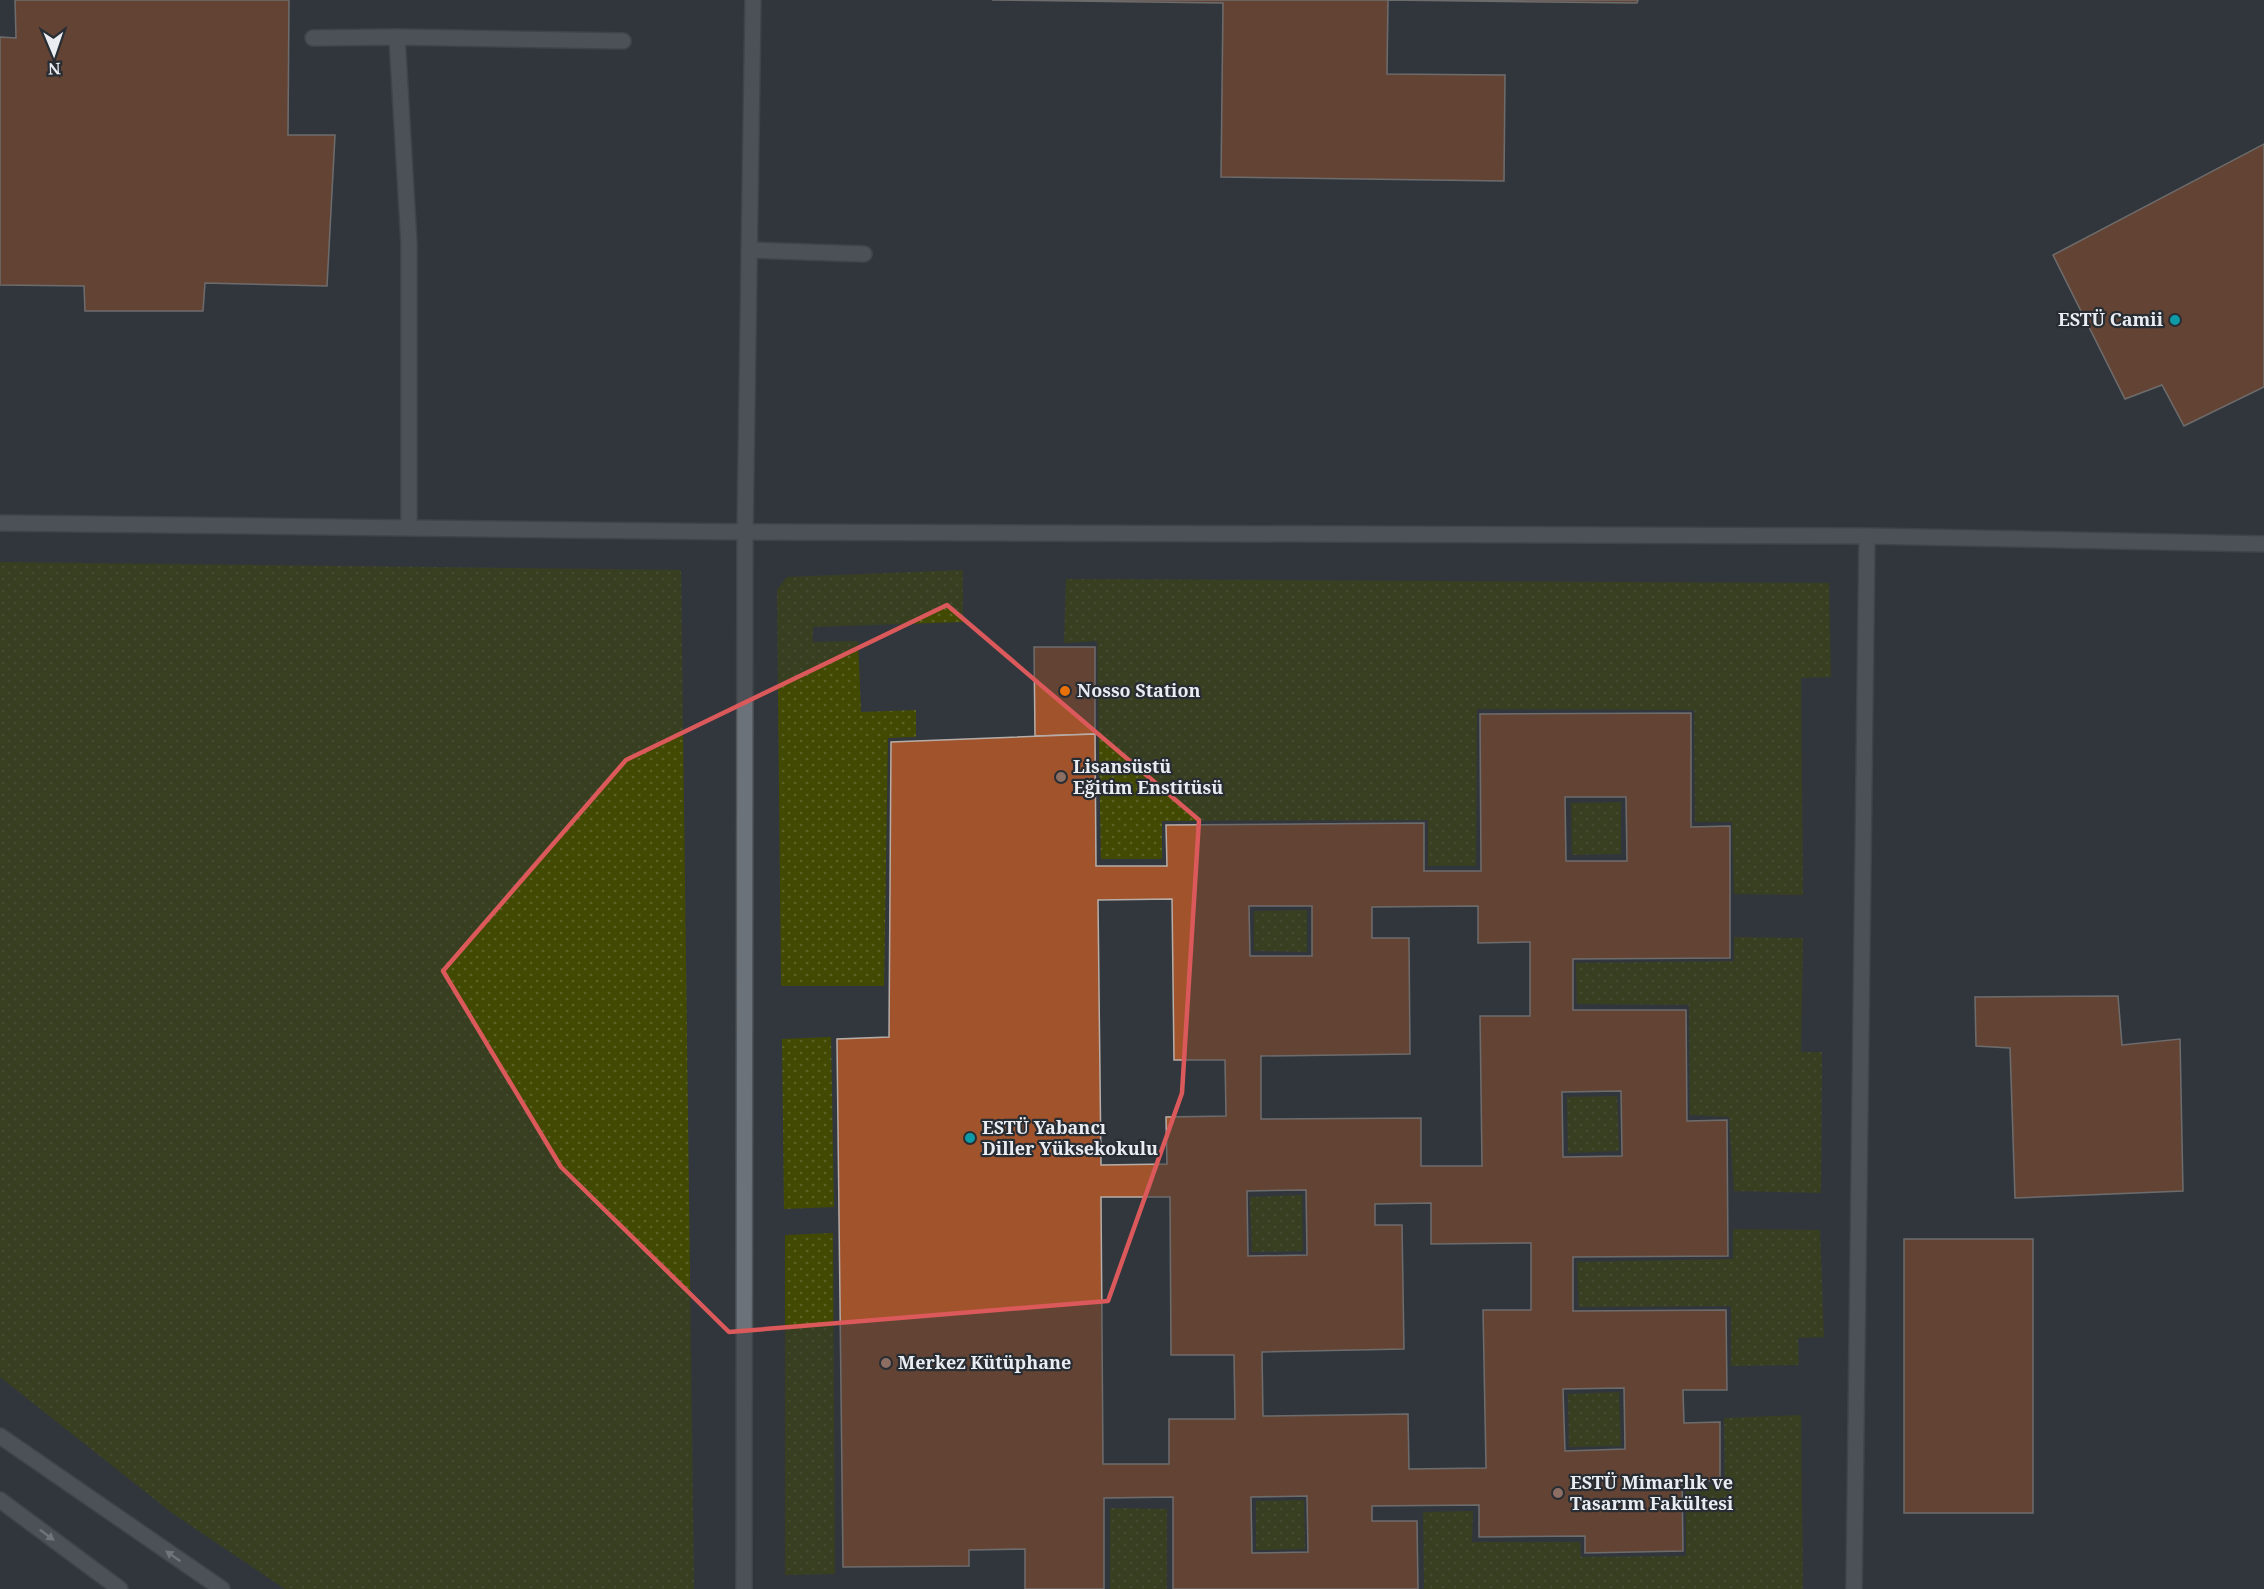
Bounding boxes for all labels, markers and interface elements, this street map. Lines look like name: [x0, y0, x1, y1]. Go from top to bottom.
north arrow: [24, 24, 84, 84]
text: N: [47, 58, 61, 80]
place label: ESTÜ Camii: [2058, 307, 2164, 331]
marker: ESTÜ Camii: [2168, 313, 2182, 327]
place label: Nosso Station: [1077, 678, 1200, 702]
marker: Nosso Station: [1058, 684, 1072, 698]
place label: Lisansüstü Eğitim Enstitüsü: [1073, 754, 1223, 799]
marker: Lisansüstü Eğitim Enstitüsü: [1054, 770, 1068, 784]
place label: ESTÜ Yabancı Diller Yüksekokulu: [982, 1115, 1158, 1160]
marker: ESTÜ Yabancı Diller Yüksekokulu: [963, 1131, 977, 1145]
place label: Merkez Kütüphane: [898, 1350, 1071, 1374]
marker: Merkez Kütüphane: [879, 1356, 893, 1370]
place label: ESTÜ Mimarlık ve Tasarım Fakültesi: [1570, 1470, 1734, 1515]
marker: ESTÜ Mimarlık ve Tasarım Fakültesi: [1551, 1486, 1565, 1500]
one-way arrow: [39, 1529, 55, 1541]
one-way arrow: [166, 1550, 182, 1562]

